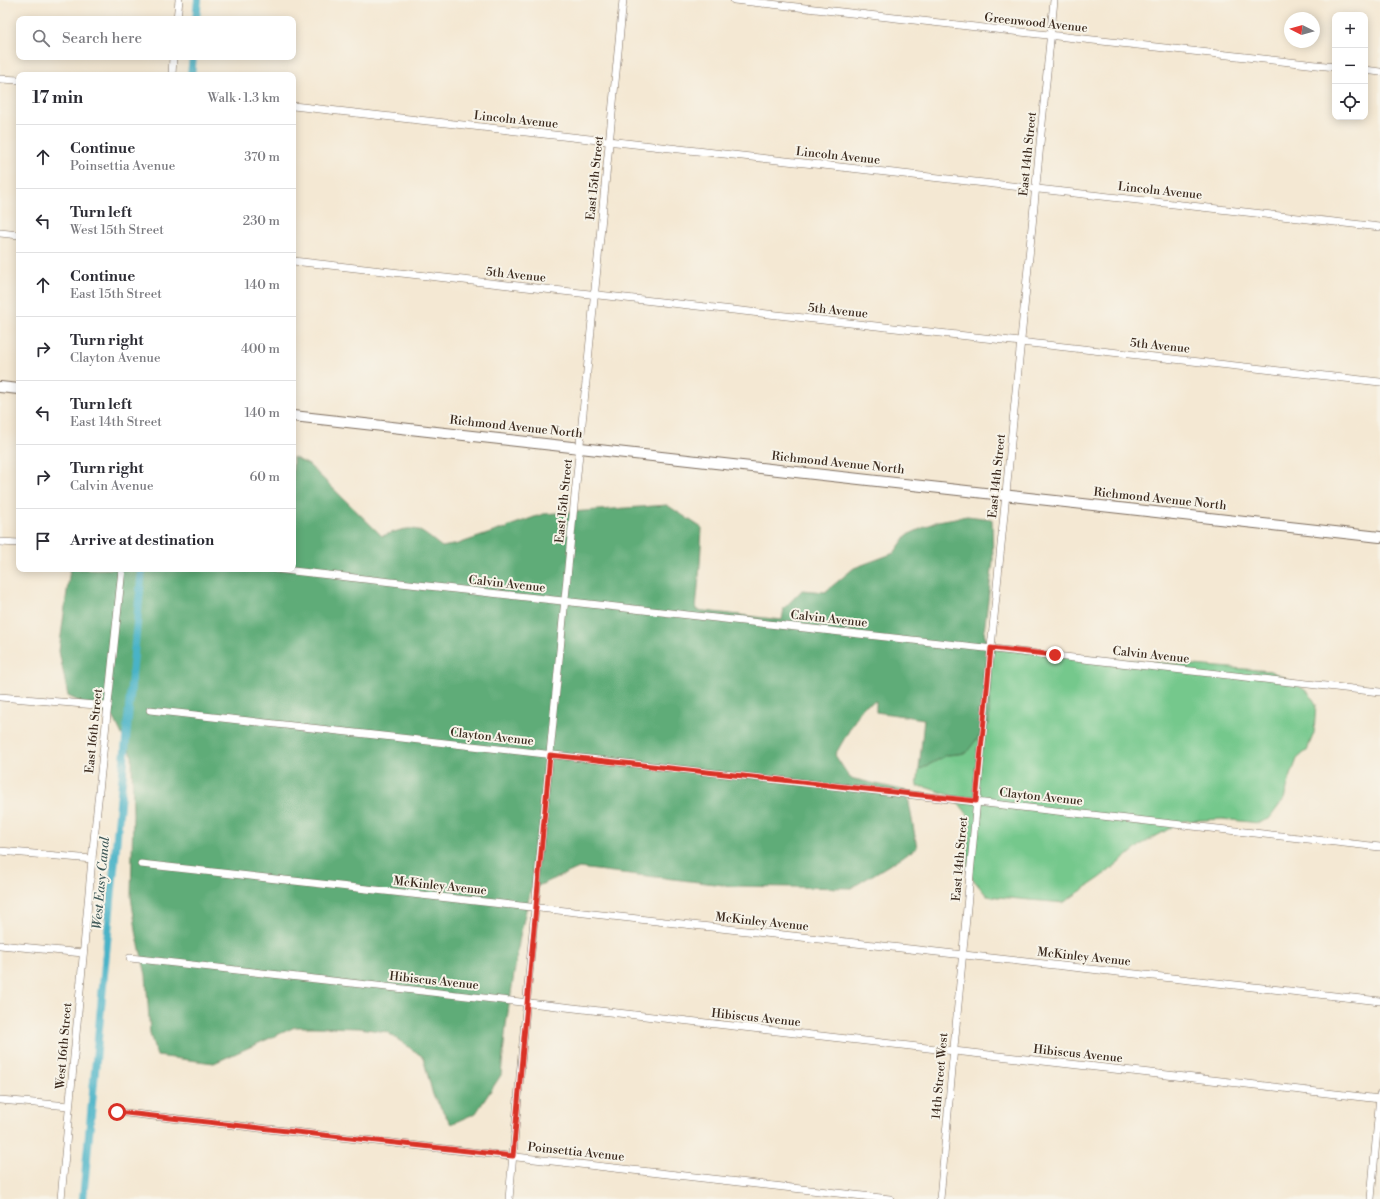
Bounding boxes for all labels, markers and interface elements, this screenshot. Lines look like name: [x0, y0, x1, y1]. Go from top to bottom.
street label: Greenwood Avenue: [984, 10, 1088, 36]
north arrow: [1284, 12, 1320, 48]
map controls: [1332, 12, 1368, 120]
button: +: [1332, 12, 1368, 48]
search box: [16, 16, 296, 60]
icon: search: [30, 27, 52, 49]
text: Search here: [62, 29, 142, 48]
button: −: [1332, 48, 1368, 84]
button: locate: [1332, 84, 1368, 120]
text: 17 min: [32, 87, 83, 109]
text: Walk · 1.3 km: [208, 90, 280, 106]
street label: Lincoln Avenue: [473, 108, 559, 132]
street label: East 14th Street: [1016, 110, 1040, 197]
street label: East 15th Street: [583, 134, 607, 221]
text: Continue: [70, 139, 135, 158]
street label: Lincoln Avenue: [795, 144, 881, 168]
icon: ahead: [32, 146, 54, 168]
text: 370 m: [244, 149, 280, 165]
text: Poinsettia Avenue: [70, 158, 175, 174]
street label: Lincoln Avenue: [1117, 179, 1203, 203]
text: Turn left: [70, 203, 132, 222]
icon: left: [32, 210, 54, 232]
text: 230 m: [243, 213, 280, 229]
text: West 15th Street: [70, 222, 164, 238]
street label: 5th Avenue: [485, 264, 547, 286]
text: Continue: [70, 267, 135, 286]
icon: ahead: [32, 274, 54, 296]
text: 140 m: [244, 277, 280, 293]
text: East 15th Street: [70, 286, 162, 302]
street label: 5th Avenue: [807, 300, 869, 322]
text: Turn right: [70, 331, 144, 350]
street label: 5th Avenue: [1129, 335, 1191, 357]
icon: right: [32, 338, 54, 360]
text: 400 m: [241, 341, 280, 357]
text: Clayton Avenue: [70, 350, 161, 366]
text: Turn left: [70, 395, 132, 414]
icon: left: [32, 402, 54, 424]
text: 140 m: [244, 405, 280, 421]
street label: Richmond Avenue North: [449, 413, 583, 441]
text: East 14th Street: [70, 414, 162, 430]
street label: East 14th Street: [985, 432, 1009, 519]
street label: Richmond Avenue North: [771, 449, 905, 477]
street label: East 15th Street: [552, 457, 576, 544]
text: Turn right: [70, 459, 144, 478]
icon: right: [32, 466, 54, 488]
text: 60 m: [249, 469, 280, 485]
text: Calvin Avenue: [70, 478, 154, 494]
street label: Richmond Avenue North: [1093, 485, 1227, 513]
icon: arrive: [32, 530, 54, 552]
text: Arrive at destination: [70, 531, 214, 550]
street label: Calvin Avenue: [468, 573, 546, 595]
street label: Calvin Avenue: [790, 608, 868, 630]
street label: Calvin Avenue: [1112, 644, 1190, 666]
route end: [1046, 646, 1064, 664]
street label: East 16th Street: [82, 687, 106, 774]
street label: Clayton Avenue: [450, 725, 534, 749]
street label: Clayton Avenue: [999, 785, 1083, 809]
street label: East 14th Street: [949, 815, 971, 902]
water label: West Easy Canal: [89, 835, 113, 930]
street label: McKinley Avenue: [392, 874, 488, 898]
street label: McKinley Avenue: [714, 910, 810, 934]
street label: McKinley Avenue: [1036, 945, 1132, 969]
street label: Hibiscus Avenue: [389, 969, 479, 993]
street label: West 16th Street: [53, 1001, 75, 1091]
street label: Hibiscus Avenue: [711, 1006, 801, 1030]
street label: 14th Street West: [929, 1031, 951, 1120]
street label: Hibiscus Avenue: [1033, 1042, 1123, 1066]
route start: [108, 1103, 126, 1121]
street label: Poinsettia Avenue: [527, 1139, 625, 1165]

